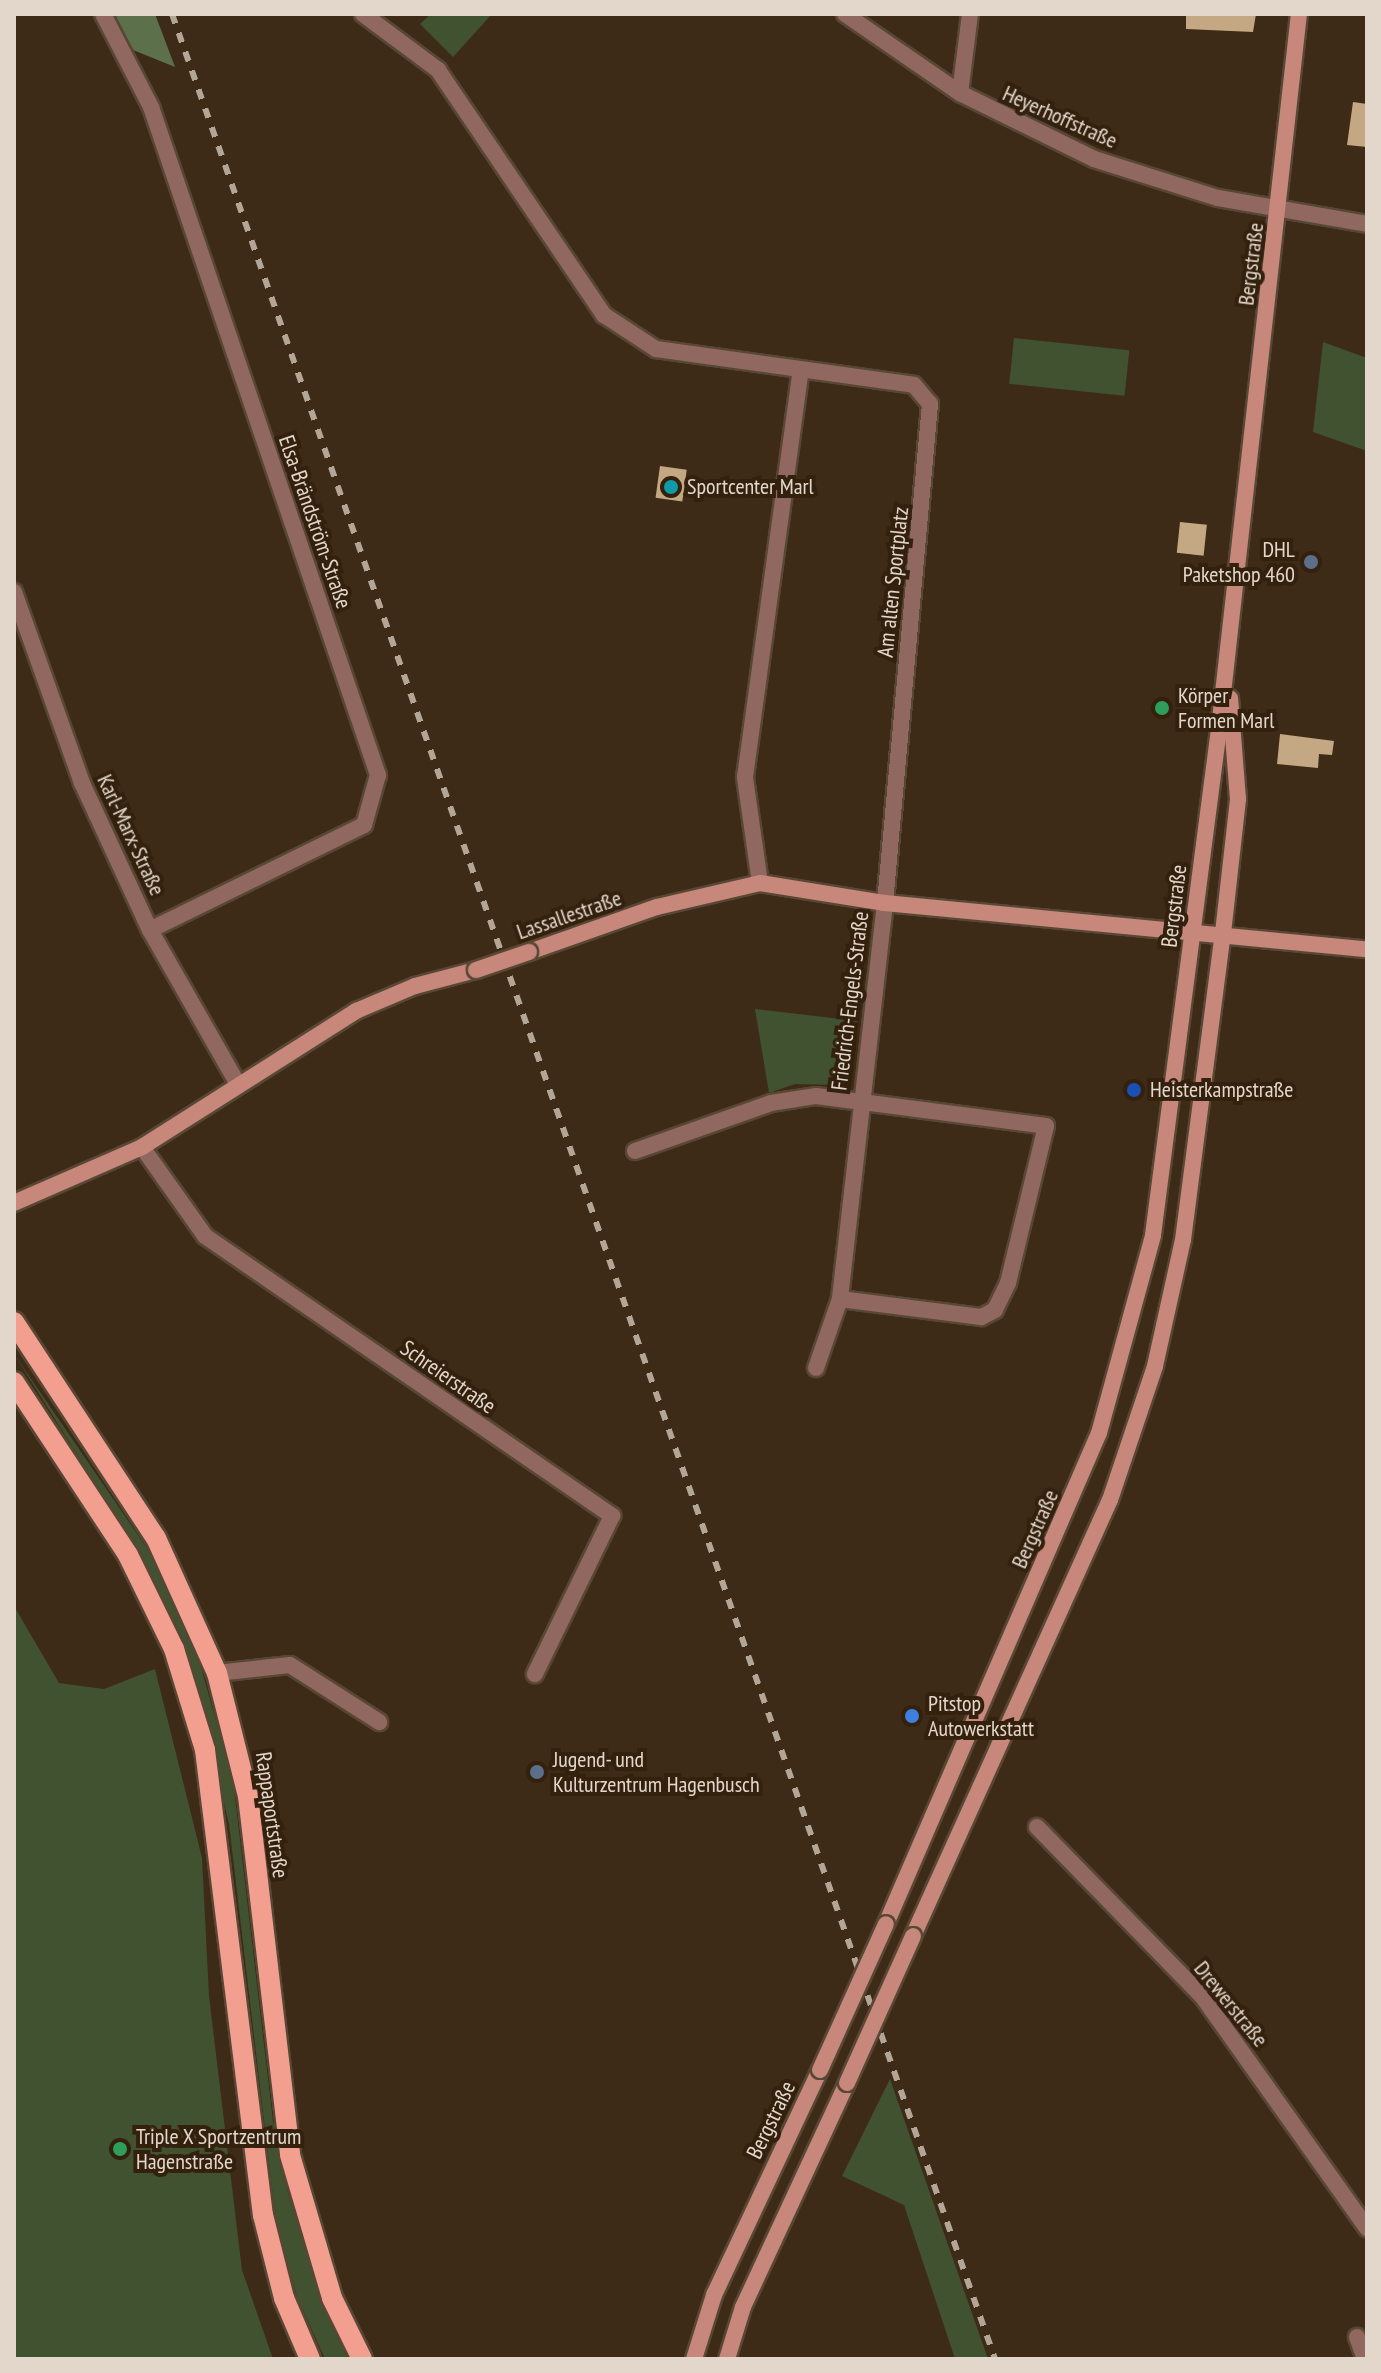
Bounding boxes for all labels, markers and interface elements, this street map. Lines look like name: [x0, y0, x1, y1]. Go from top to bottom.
street label: Heyerhoffstraße: [999, 80, 1121, 154]
street label: Bergstraße: [1233, 221, 1269, 307]
street label: Elsa-Brändström-Straße: [273, 432, 357, 612]
place label: Sportcenter Marl: [687, 474, 814, 500]
marker: Sportcenter Marl: [662, 478, 680, 496]
street label: Am alten Sportplatz: [872, 505, 914, 659]
place label: DHL Paketshop 460: [1183, 536, 1295, 588]
marker: DHL Paketshop 460: [1302, 553, 1320, 571]
place label: Körper Formen Marl: [1178, 682, 1274, 734]
marker: Körper Formen Marl: [1153, 699, 1171, 717]
street label: Karl-Marx-Straße: [91, 770, 171, 900]
street label: Bergstraße: [1156, 863, 1192, 949]
street label: Lassallestraße: [513, 885, 625, 945]
street label: Friedrich-Engels-Straße: [826, 910, 874, 1092]
place label: Heisterkampstraße: [1150, 1077, 1293, 1103]
marker: Heisterkampstraße: [1125, 1081, 1143, 1099]
street label: Schreierstraße: [395, 1335, 501, 1419]
street label: Bergstraße: [1006, 1486, 1064, 1572]
place label: Pitstop Autowerkstatt: [928, 1690, 1034, 1742]
marker: Pitstop Autowerkstatt: [903, 1707, 921, 1725]
place label: Jugend- und Kulturzentrum Hagenbusch: [553, 1746, 760, 1798]
street label: Rappaportstraße: [250, 1750, 294, 1880]
marker: Jugend- und Kulturzentrum Hagenbusch: [528, 1763, 546, 1781]
street label: Drewerstraße: [1188, 1956, 1274, 2052]
street label: Bergstraße: [741, 2077, 801, 2163]
place label: Triple X Sportzentrum Hagenstraße: [136, 2123, 302, 2174]
marker: Triple X Sportzentrum Hagenstraße: [111, 2140, 129, 2158]

